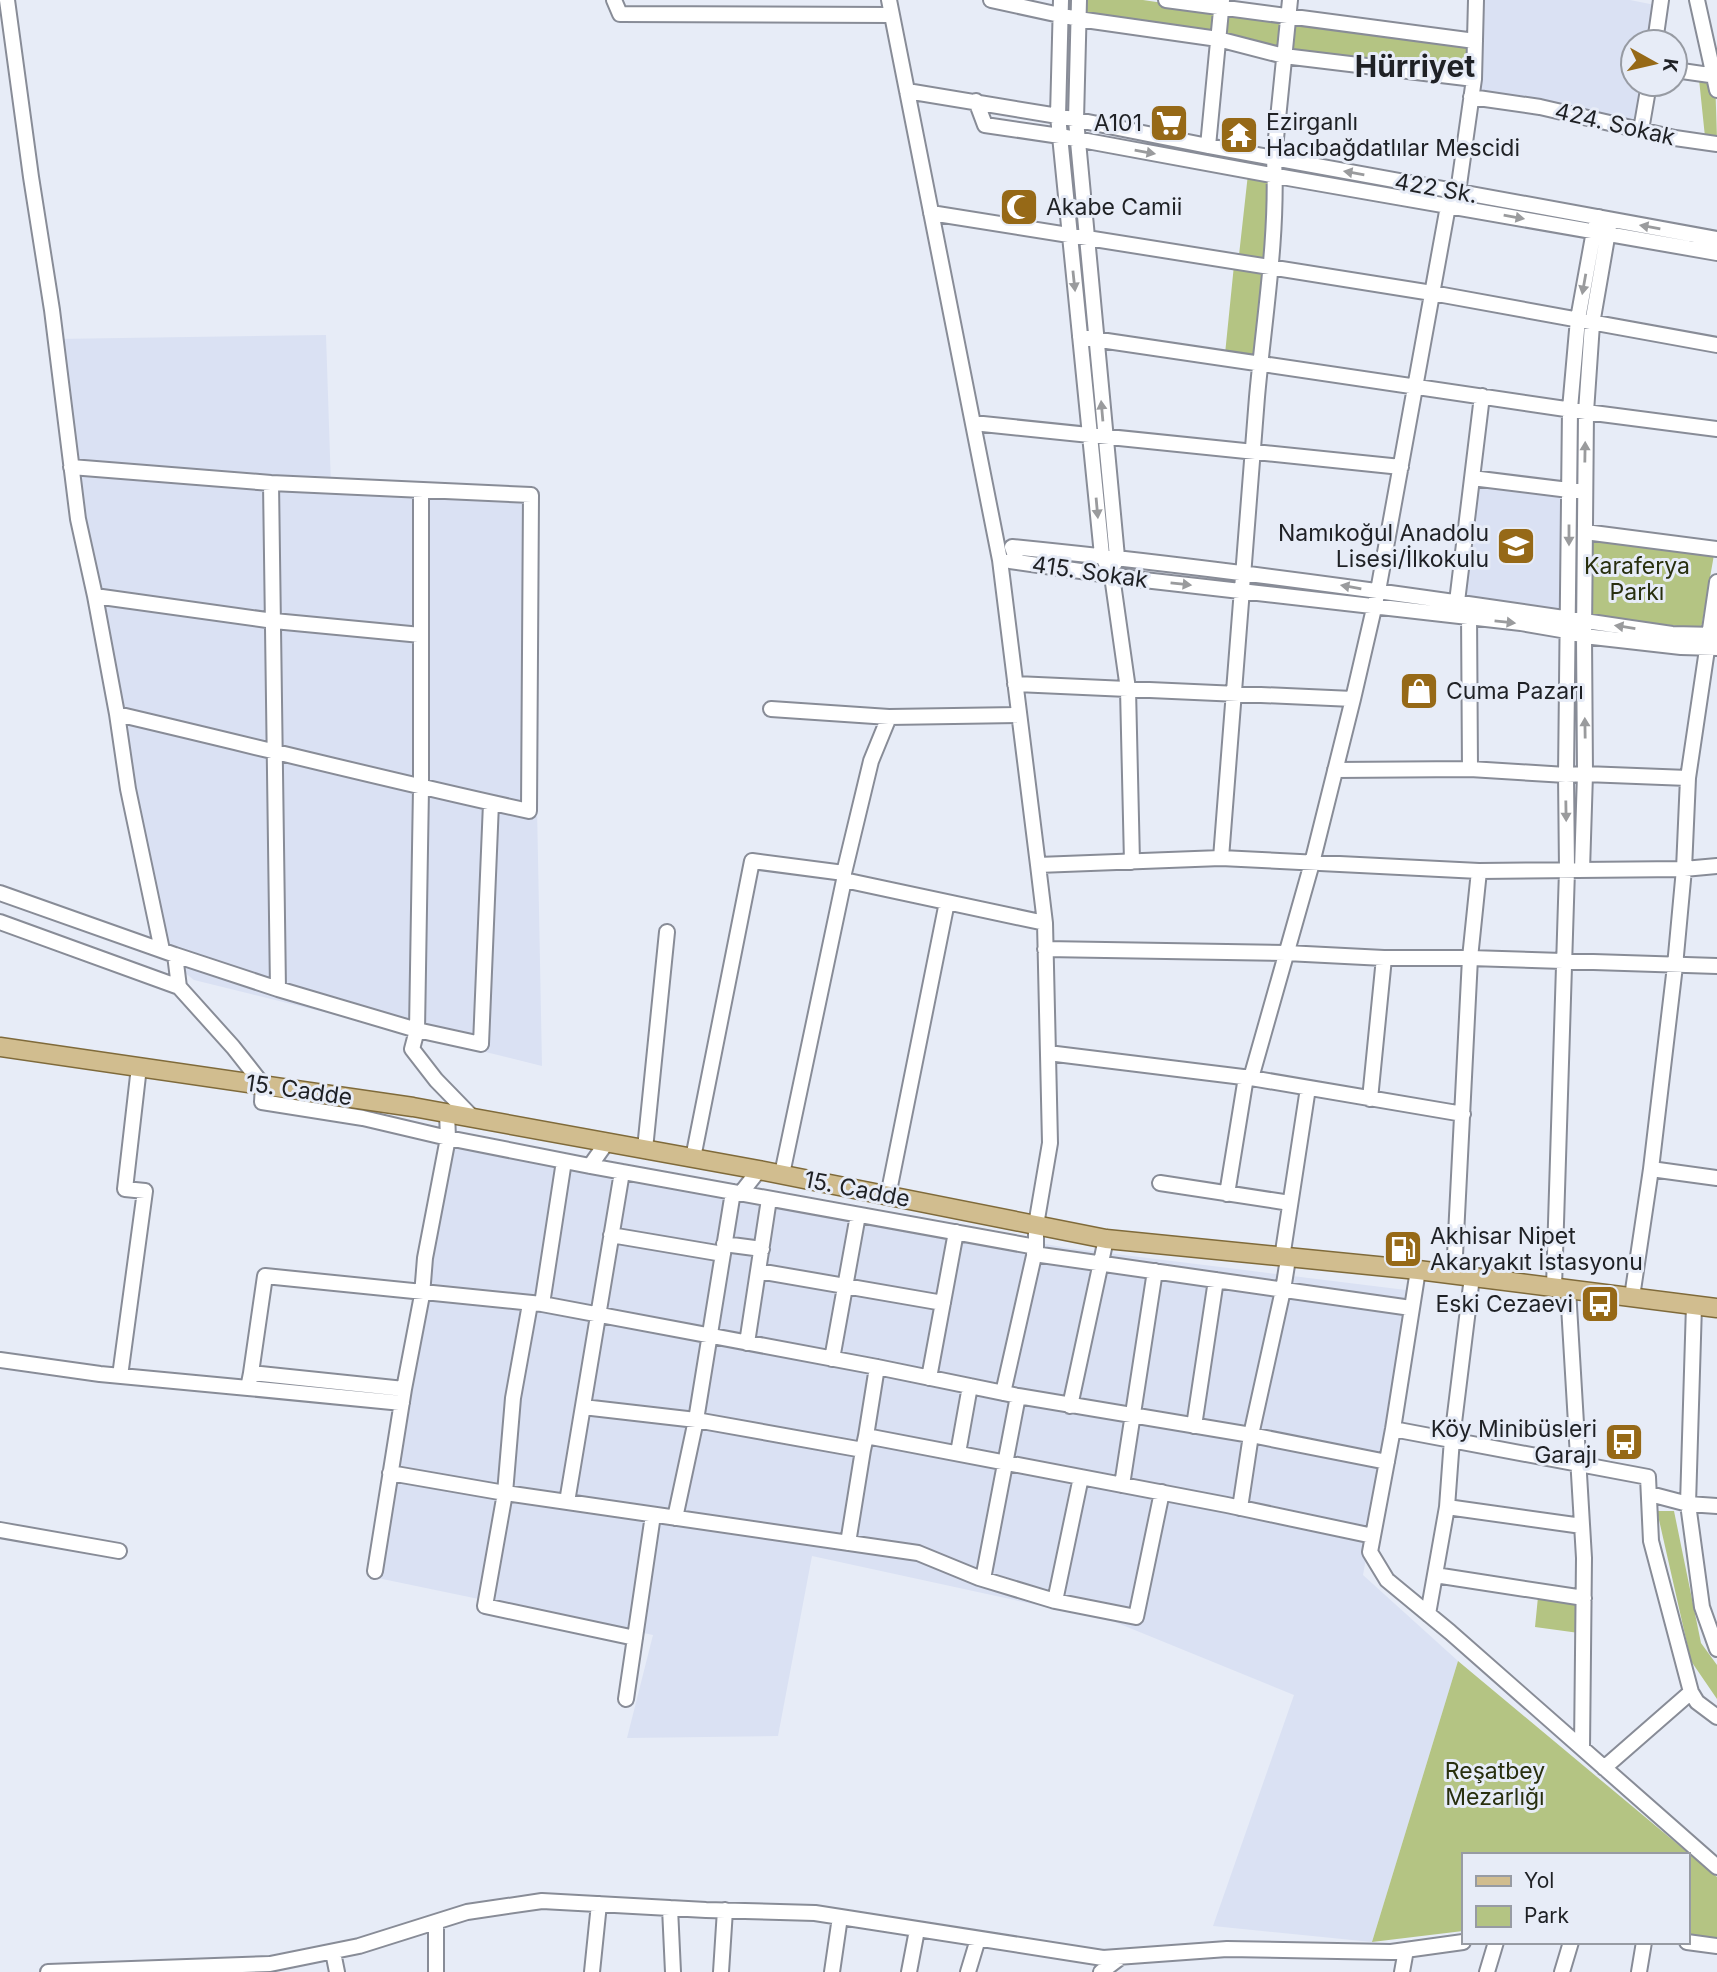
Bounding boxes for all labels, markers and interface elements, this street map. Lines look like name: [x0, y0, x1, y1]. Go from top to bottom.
north arrow: [1619, 28, 1689, 98]
district label: Hürriyet: [1355, 48, 1475, 84]
text: K: [1658, 57, 1683, 74]
street label: 424. Sokak: [1552, 97, 1678, 151]
supermarket icon: A101: [1148, 102, 1190, 144]
place label: Ezirganlı Hacıbağdatlılar Mescidi: [1266, 108, 1520, 162]
place label: A101: [1094, 109, 1142, 137]
temple icon: Ezirganlı Hacıbağdatlılar Mescidi: [1218, 114, 1260, 156]
one-way arrow: [1134, 147, 1156, 158]
one-way arrow: [1343, 167, 1365, 178]
street label: 422 Sk.: [1393, 167, 1479, 209]
mosque icon: Akabe Camii: [998, 186, 1040, 228]
place label: Akabe Camii: [1046, 193, 1182, 221]
one-way arrow: [1503, 212, 1525, 223]
one-way arrow: [1639, 221, 1661, 232]
one-way arrow: [1069, 270, 1080, 292]
one-way arrow: [1578, 273, 1589, 295]
one-way arrow: [1097, 400, 1108, 422]
one-way arrow: [1579, 441, 1591, 463]
one-way arrow: [1092, 497, 1103, 519]
place label: Namıkoğul Anadolu Lisesi/İlkokulu: [1278, 519, 1489, 573]
one-way arrow: [1563, 524, 1575, 546]
school or university icon: Namıkoğul Anadolu Lisesi/İlkokulu: [1495, 525, 1537, 567]
street label: 415. Sokak: [1030, 550, 1150, 594]
park label: Karaferya Parkı: [1584, 552, 1690, 606]
one-way arrow: [1171, 579, 1193, 590]
one-way arrow: [1340, 581, 1362, 592]
one-way arrow: [1494, 616, 1516, 627]
one-way arrow: [1614, 621, 1636, 632]
shop icon: Cuma Pazarı: [1398, 670, 1440, 712]
place label: Cuma Pazarı: [1446, 677, 1584, 705]
one-way arrow: [1579, 717, 1590, 739]
one-way arrow: [1560, 801, 1572, 823]
street label: 15. Cadde: [244, 1069, 354, 1111]
street label: 15. Cadde: [802, 1165, 912, 1213]
place label: Akhisar Nipet Akaryakıt İstasyonu: [1430, 1222, 1643, 1276]
fuel station icon: Akhisar Nipet Akaryakıt İstasyonu: [1382, 1228, 1424, 1270]
bus stop icon: Eski Cezaevi: [1579, 1283, 1621, 1325]
place label: Eski Cezaevi: [1435, 1290, 1573, 1318]
place label: Köy Minibüsleri Garajı: [1431, 1415, 1597, 1469]
bus stop icon: Köy Minibüsleri Garajı: [1603, 1421, 1645, 1463]
park label: Reşatbey Mezarlığı: [1445, 1757, 1545, 1811]
legend: [1462, 1853, 1689, 1944]
text: Yol: [1524, 1868, 1554, 1893]
text: Park: [1524, 1903, 1569, 1928]

